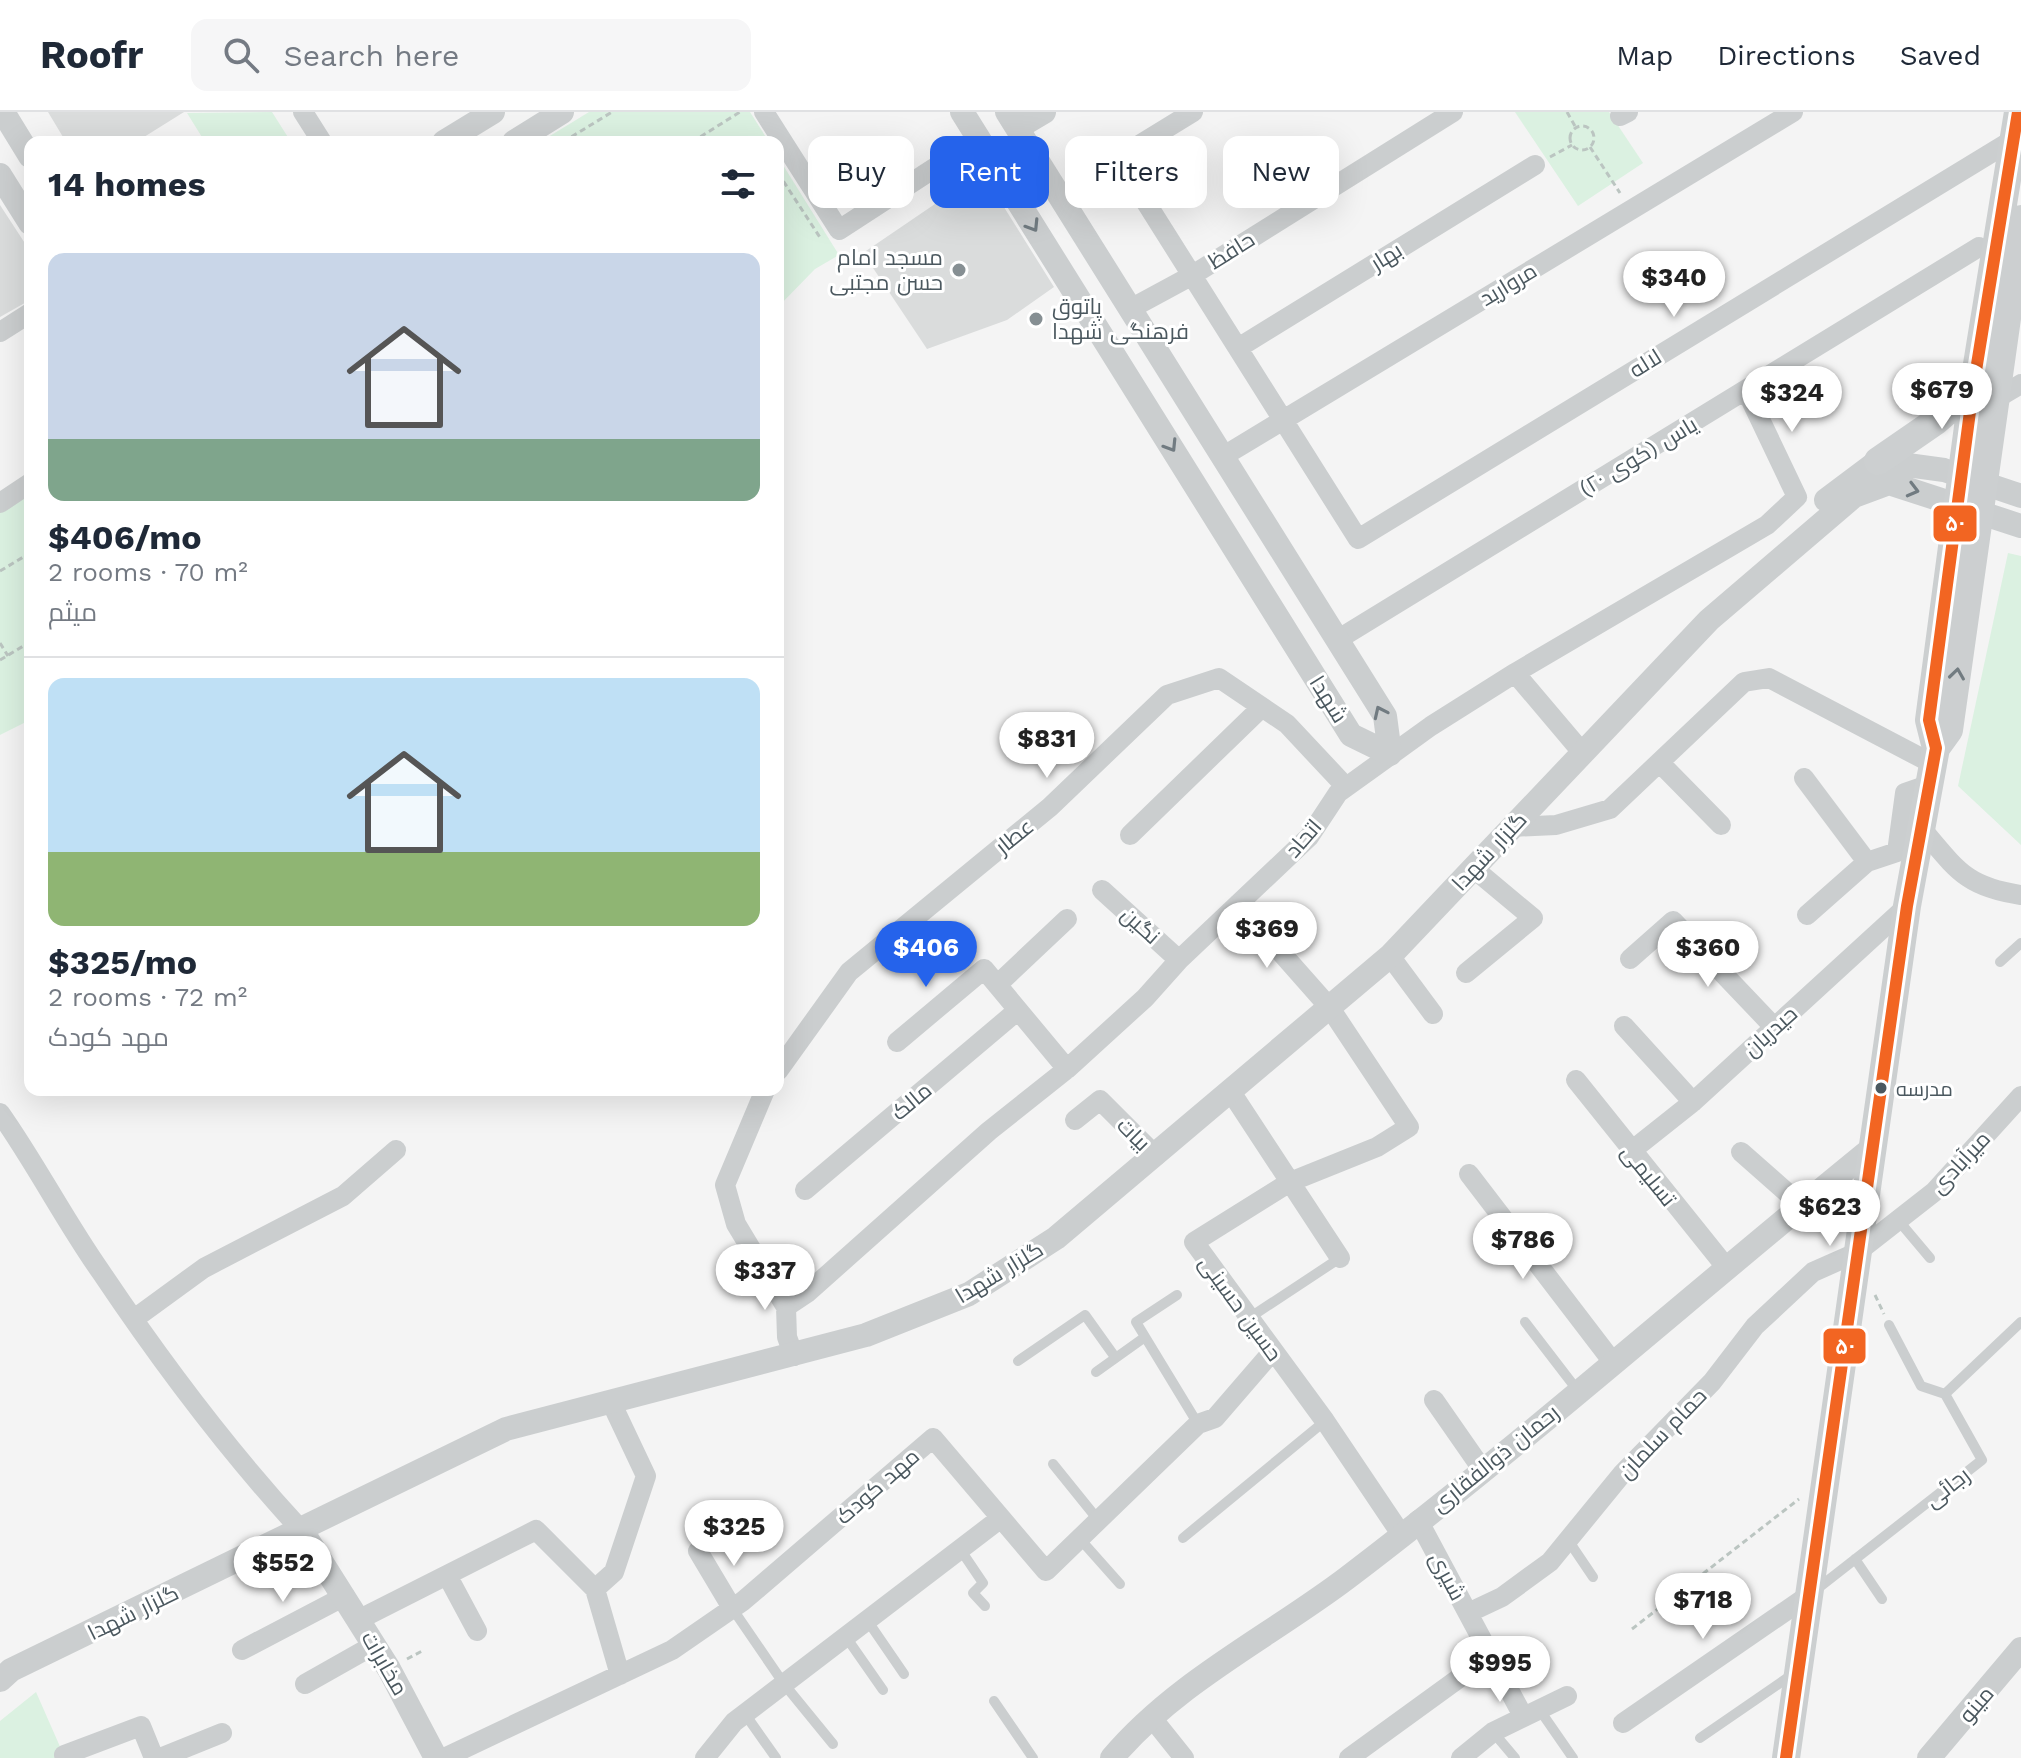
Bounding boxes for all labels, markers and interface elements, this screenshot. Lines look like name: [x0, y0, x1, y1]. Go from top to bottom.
search box: [191, 19, 751, 91]
text: Roofr: [40, 33, 143, 77]
icon: search: [219, 33, 263, 77]
text: Search here: [283, 38, 459, 73]
text: Map: [1616, 39, 1673, 72]
text: Directions: [1717, 39, 1856, 72]
text: Saved: [1900, 39, 1981, 72]
chip: Buy: [808, 136, 914, 208]
chip: Rent: [930, 136, 1049, 208]
chip: Filters: [1065, 136, 1207, 208]
chip: New: [1223, 136, 1339, 208]
icon: filters: [716, 162, 760, 206]
text: 14 homes: [48, 164, 206, 204]
one-way arrow: [1023, 217, 1039, 232]
street label: حافظ: [1204, 227, 1259, 274]
street label: بهار: [1364, 237, 1407, 278]
place label: مسجد امام حسن مجتبی: [830, 245, 943, 296]
pin: $340: [1627, 251, 1721, 319]
street label: مروارید: [1475, 258, 1541, 311]
marker: مسجد امام حسن مجتبی: [950, 261, 968, 279]
text: $340: [1641, 262, 1707, 292]
place label: پاتوق فرهنگی شهدا: [1052, 294, 1189, 345]
icon: home: [332, 305, 476, 449]
marker: پاتوق فرهنگی شهدا: [1027, 310, 1045, 328]
street label: لاله: [1625, 344, 1666, 383]
pin: $679: [1895, 363, 1989, 431]
pin: $324: [1745, 366, 1839, 434]
text: $679: [1910, 374, 1974, 404]
text: $324: [1760, 377, 1824, 407]
street label: یاس (کوی ۲۰): [1575, 411, 1702, 502]
one-way arrow: [1161, 437, 1176, 452]
one-way arrow: [1905, 480, 1919, 497]
line badge: ۵۰: [1932, 504, 1978, 543]
text: ۵۰: [1945, 511, 1965, 536]
text: $406/mo: [48, 517, 202, 557]
text: 2 rooms · 70 m²: [48, 557, 248, 587]
text: میثم: [48, 597, 97, 627]
one-way arrow: [1948, 667, 1965, 681]
street label: شهدا: [1304, 671, 1353, 728]
one-way arrow: [1374, 705, 1390, 720]
pin: $831: [1000, 712, 1094, 780]
text: $831: [1017, 723, 1077, 753]
icon: home: [332, 730, 476, 874]
street label: گلزار شهدا: [1447, 807, 1533, 896]
street label: عطار: [989, 814, 1038, 861]
street label: اتحاد: [1280, 814, 1327, 862]
street label: نگین: [1116, 902, 1165, 950]
pin: $369: [1220, 902, 1314, 970]
text: $369: [1235, 913, 1299, 943]
pin: $406: [879, 921, 973, 989]
pin: $360: [1661, 921, 1755, 989]
text: $406: [893, 932, 959, 962]
text: $360: [1676, 932, 1740, 962]
text: $325/mo: [48, 942, 197, 982]
text: 2 rooms · 72 m²: [48, 982, 247, 1012]
street label: حیدریان: [1738, 1001, 1802, 1062]
text: مهد کودک: [48, 1022, 169, 1052]
street label: مالک: [886, 1077, 936, 1125]
place label: مدرسه: [1896, 1077, 1953, 1101]
marker: مدرسه: [1873, 1080, 1889, 1096]
street label: بیات: [1112, 1113, 1155, 1156]
street label: میرآبادی: [1925, 1126, 1995, 1199]
street label: تسلیمی: [1615, 1139, 1681, 1212]
pin: $623: [1783, 1180, 1877, 1248]
text: $623: [1798, 1191, 1862, 1221]
pin: $786: [1476, 1213, 1570, 1281]
text: $786: [1491, 1224, 1555, 1254]
street label: گلزار شهدا: [951, 1237, 1048, 1309]
pin: $337: [718, 1244, 812, 1312]
street label: حسین حسینی: [1193, 1251, 1287, 1366]
text: $337: [734, 1255, 796, 1285]
line badge: ۵۰: [1822, 1327, 1867, 1365]
text: ۵۰: [1835, 1334, 1855, 1359]
street label: حمام سلمان: [1613, 1383, 1714, 1486]
street label: رحمان ذوالفقاری: [1427, 1400, 1564, 1517]
street label: مهد کودک: [831, 1443, 925, 1530]
street label: رجائی: [1920, 1462, 1975, 1513]
pin: $325: [687, 1500, 781, 1568]
text: $325: [703, 1511, 765, 1541]
pin: $552: [236, 1536, 330, 1604]
text: $552: [252, 1547, 314, 1577]
street label: شیری: [1425, 1548, 1471, 1605]
pin: $718: [1656, 1573, 1750, 1641]
street label: گلزار شهدا: [84, 1580, 183, 1646]
text: $718: [1673, 1584, 1733, 1614]
street label: مخابرات: [356, 1627, 413, 1700]
pin: $995: [1453, 1636, 1547, 1704]
text: $995: [1468, 1647, 1532, 1677]
street label: مینو: [1954, 1681, 1999, 1728]

